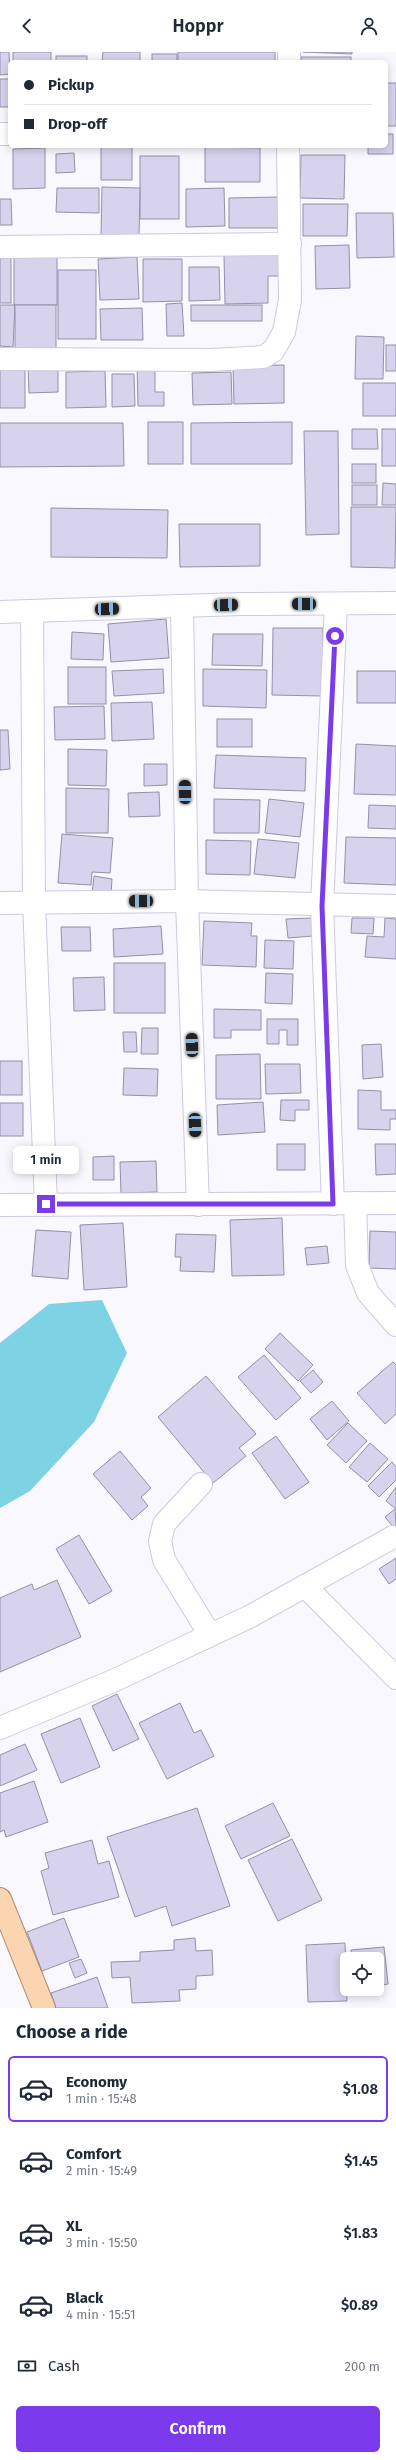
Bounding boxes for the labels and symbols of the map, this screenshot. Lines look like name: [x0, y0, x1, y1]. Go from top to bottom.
car: [292, 598, 316, 610]
car: [214, 599, 238, 611]
car: [95, 603, 119, 615]
route start: [326, 627, 344, 645]
car: [179, 780, 191, 804]
car: [129, 895, 153, 907]
car: [186, 1033, 198, 1057]
car: [189, 1113, 201, 1137]
callout: 1 min: [13, 1146, 79, 1174]
route end: [37, 1195, 55, 1213]

